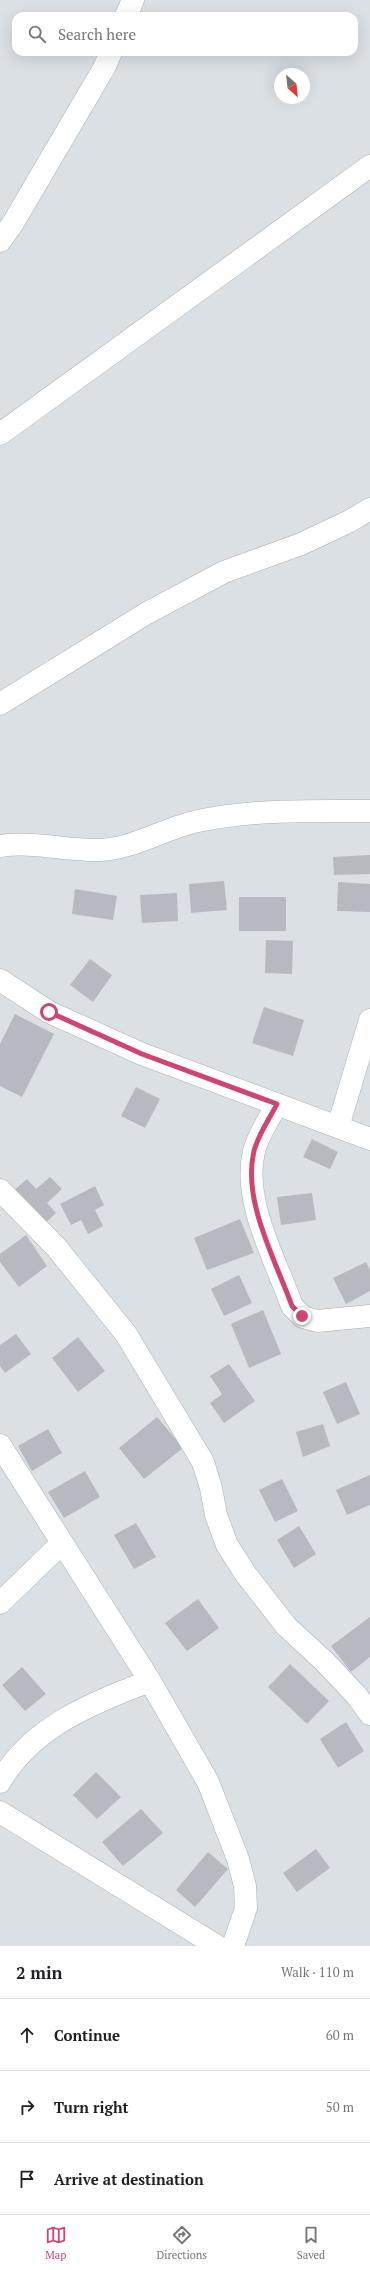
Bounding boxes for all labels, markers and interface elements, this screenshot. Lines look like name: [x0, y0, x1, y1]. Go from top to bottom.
search box: [12, 12, 358, 56]
icon: search: [26, 23, 48, 45]
text: Search here: [58, 24, 136, 44]
north arrow: [274, 68, 310, 104]
route start: [40, 1003, 58, 1021]
route end: [293, 1307, 311, 1325]
text: 2 min: [16, 1961, 63, 1984]
text: Walk · 110 m: [281, 1963, 354, 1981]
icon: ahead: [16, 2024, 38, 2046]
text: Continue: [54, 2025, 120, 2045]
text: 60 m: [326, 2026, 354, 2044]
icon: right: [16, 2096, 38, 2118]
text: Turn right: [54, 2097, 129, 2117]
text: 50 m: [326, 2098, 354, 2116]
icon: arrive: [16, 2168, 38, 2190]
text: Arrive at destination: [54, 2169, 204, 2189]
tab: Map: [45, 2224, 67, 2262]
tab: Directions: [156, 2224, 207, 2262]
tab: Saved: [297, 2224, 325, 2262]

